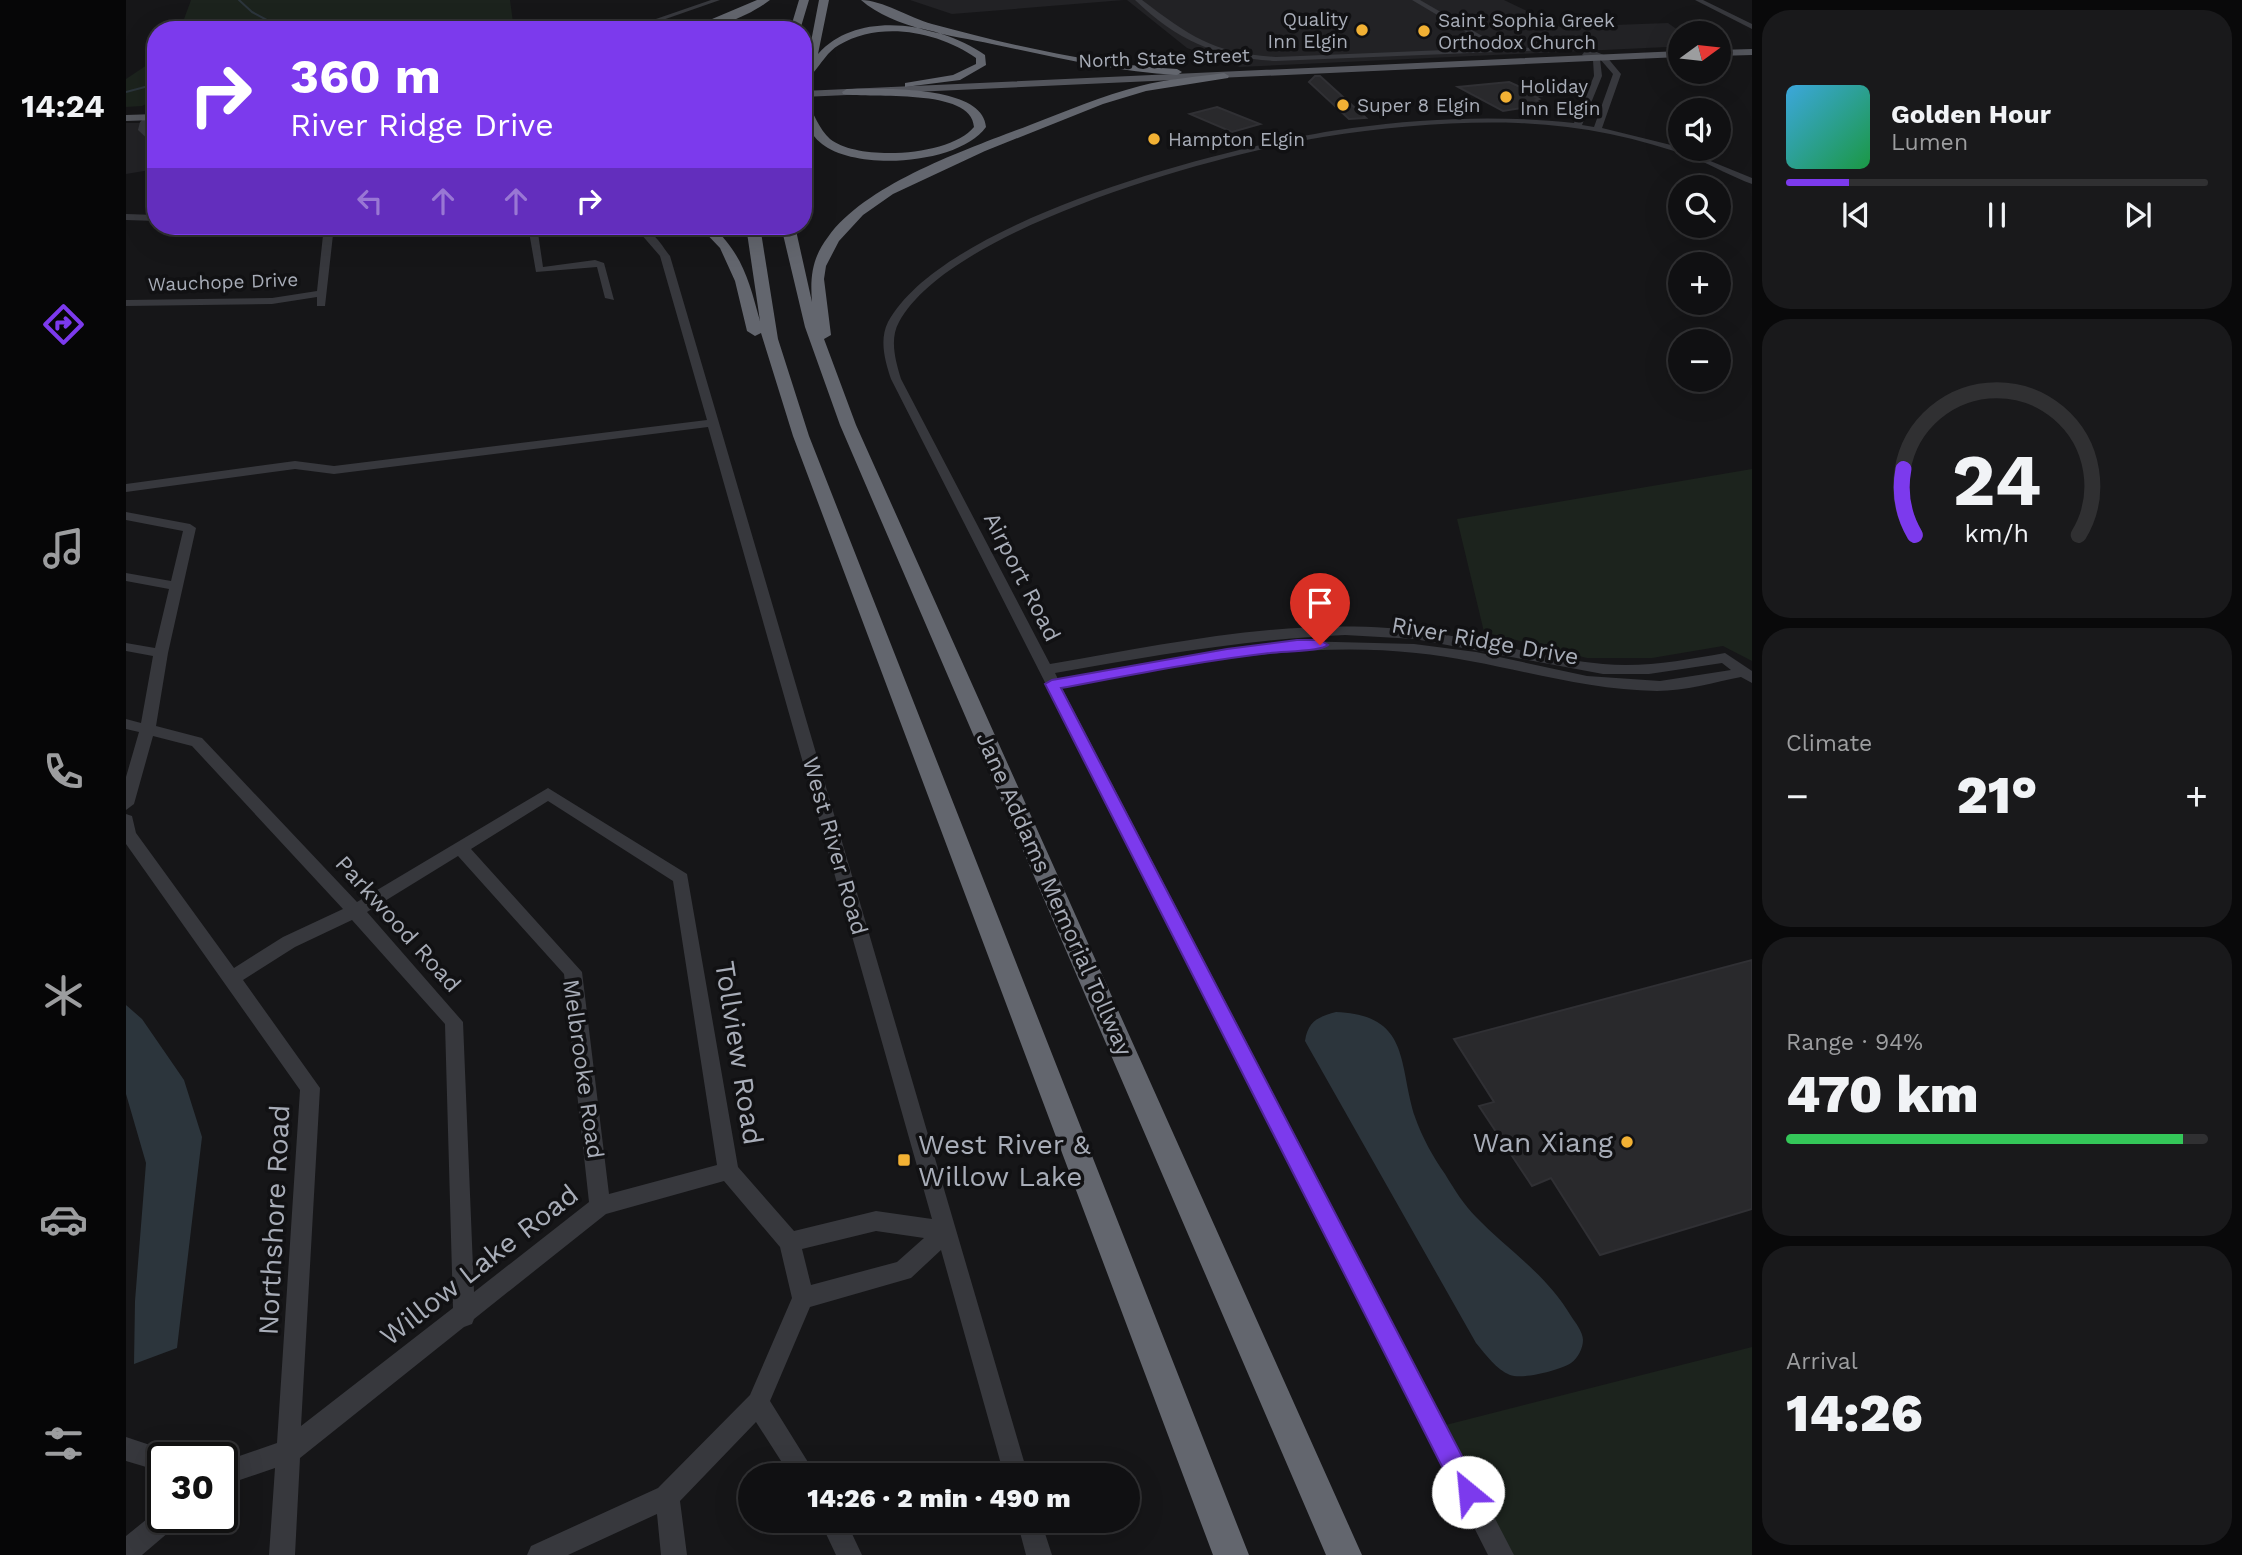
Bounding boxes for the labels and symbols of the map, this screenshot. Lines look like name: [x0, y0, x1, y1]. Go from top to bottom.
place label: Quality Inn Elgin: [1268, 8, 1348, 53]
place label: Saint Sophia Greek Orthodox Church: [1438, 9, 1615, 54]
north arrow: [1668, 21, 1731, 84]
marker: Quality Inn Elgin: [1354, 22, 1370, 38]
marker: Saint Sophia Greek Orthodox Church: [1416, 23, 1432, 39]
street label: North State Street: [1078, 44, 1250, 72]
place label: Holiday Inn Elgin: [1520, 75, 1600, 120]
marker: Holiday Inn Elgin: [1498, 89, 1514, 105]
place label: Super 8 Elgin: [1357, 94, 1481, 117]
marker: Super 8 Elgin: [1335, 97, 1351, 113]
place label: Hampton Elgin: [1168, 128, 1305, 151]
marker: Hampton Elgin: [1146, 131, 1162, 147]
street label: Wauchope Drive: [147, 268, 299, 296]
street label: Airport Road: [978, 508, 1066, 646]
pin: [1290, 573, 1350, 645]
street label: River Ridge Drive: [1389, 611, 1581, 671]
street label: Jane Addams Memorial Tollway: [970, 728, 1138, 1060]
street label: West River Road: [797, 754, 873, 938]
street label: Parkwood Road: [330, 850, 466, 998]
street label: Tollview Road: [708, 959, 770, 1147]
street label: Melbrooke Road: [557, 978, 609, 1160]
street label: Northshore Road: [251, 1104, 297, 1336]
place label: Wan Xiang: [1472, 1126, 1613, 1159]
place label: West River & Willow Lake: [918, 1128, 1091, 1193]
marker: Wan Xiang: [1619, 1134, 1635, 1150]
marker: West River & Willow Lake: [896, 1152, 912, 1168]
street label: Willow Lake Road: [373, 1177, 585, 1353]
speed limit sign: 30: [147, 1442, 238, 1533]
position arrow: [1431, 1455, 1505, 1529]

